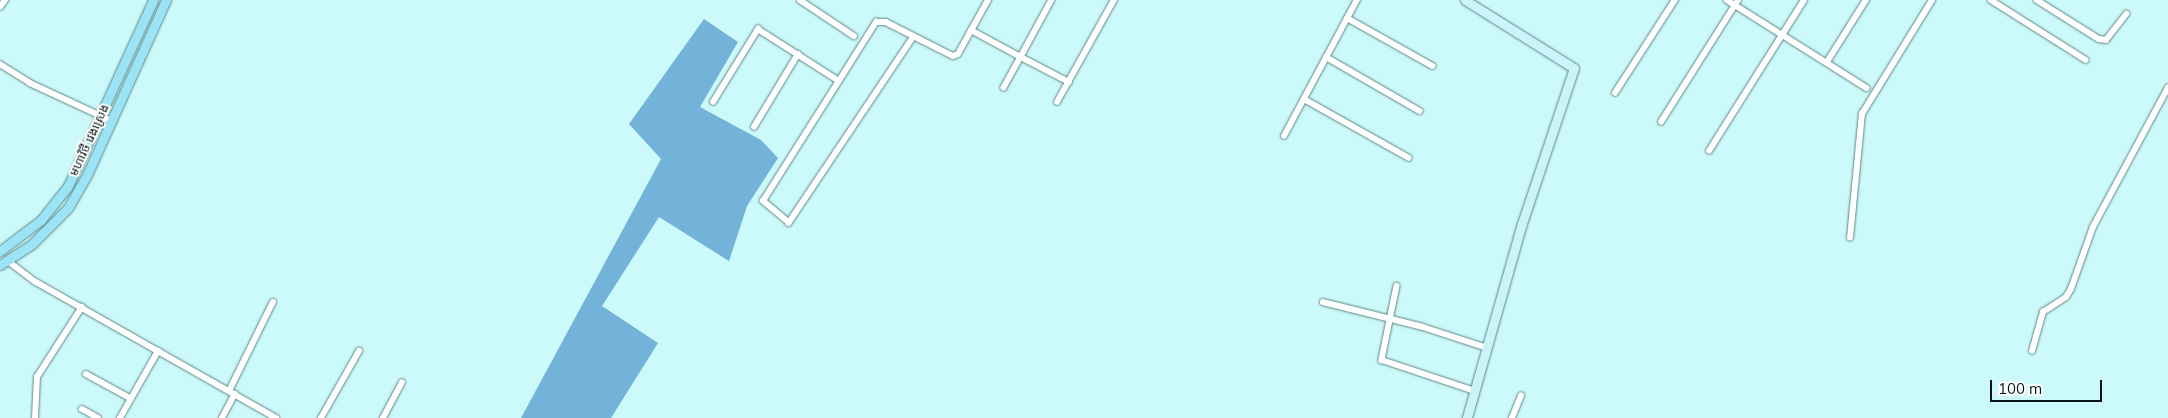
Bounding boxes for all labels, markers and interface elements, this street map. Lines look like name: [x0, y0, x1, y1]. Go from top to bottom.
street label: មហាវិថី វេងស្រេង: [66, 102, 112, 178]
scale bar: [1993, 370, 2106, 402]
text: 100 m: [1998, 379, 2042, 398]

